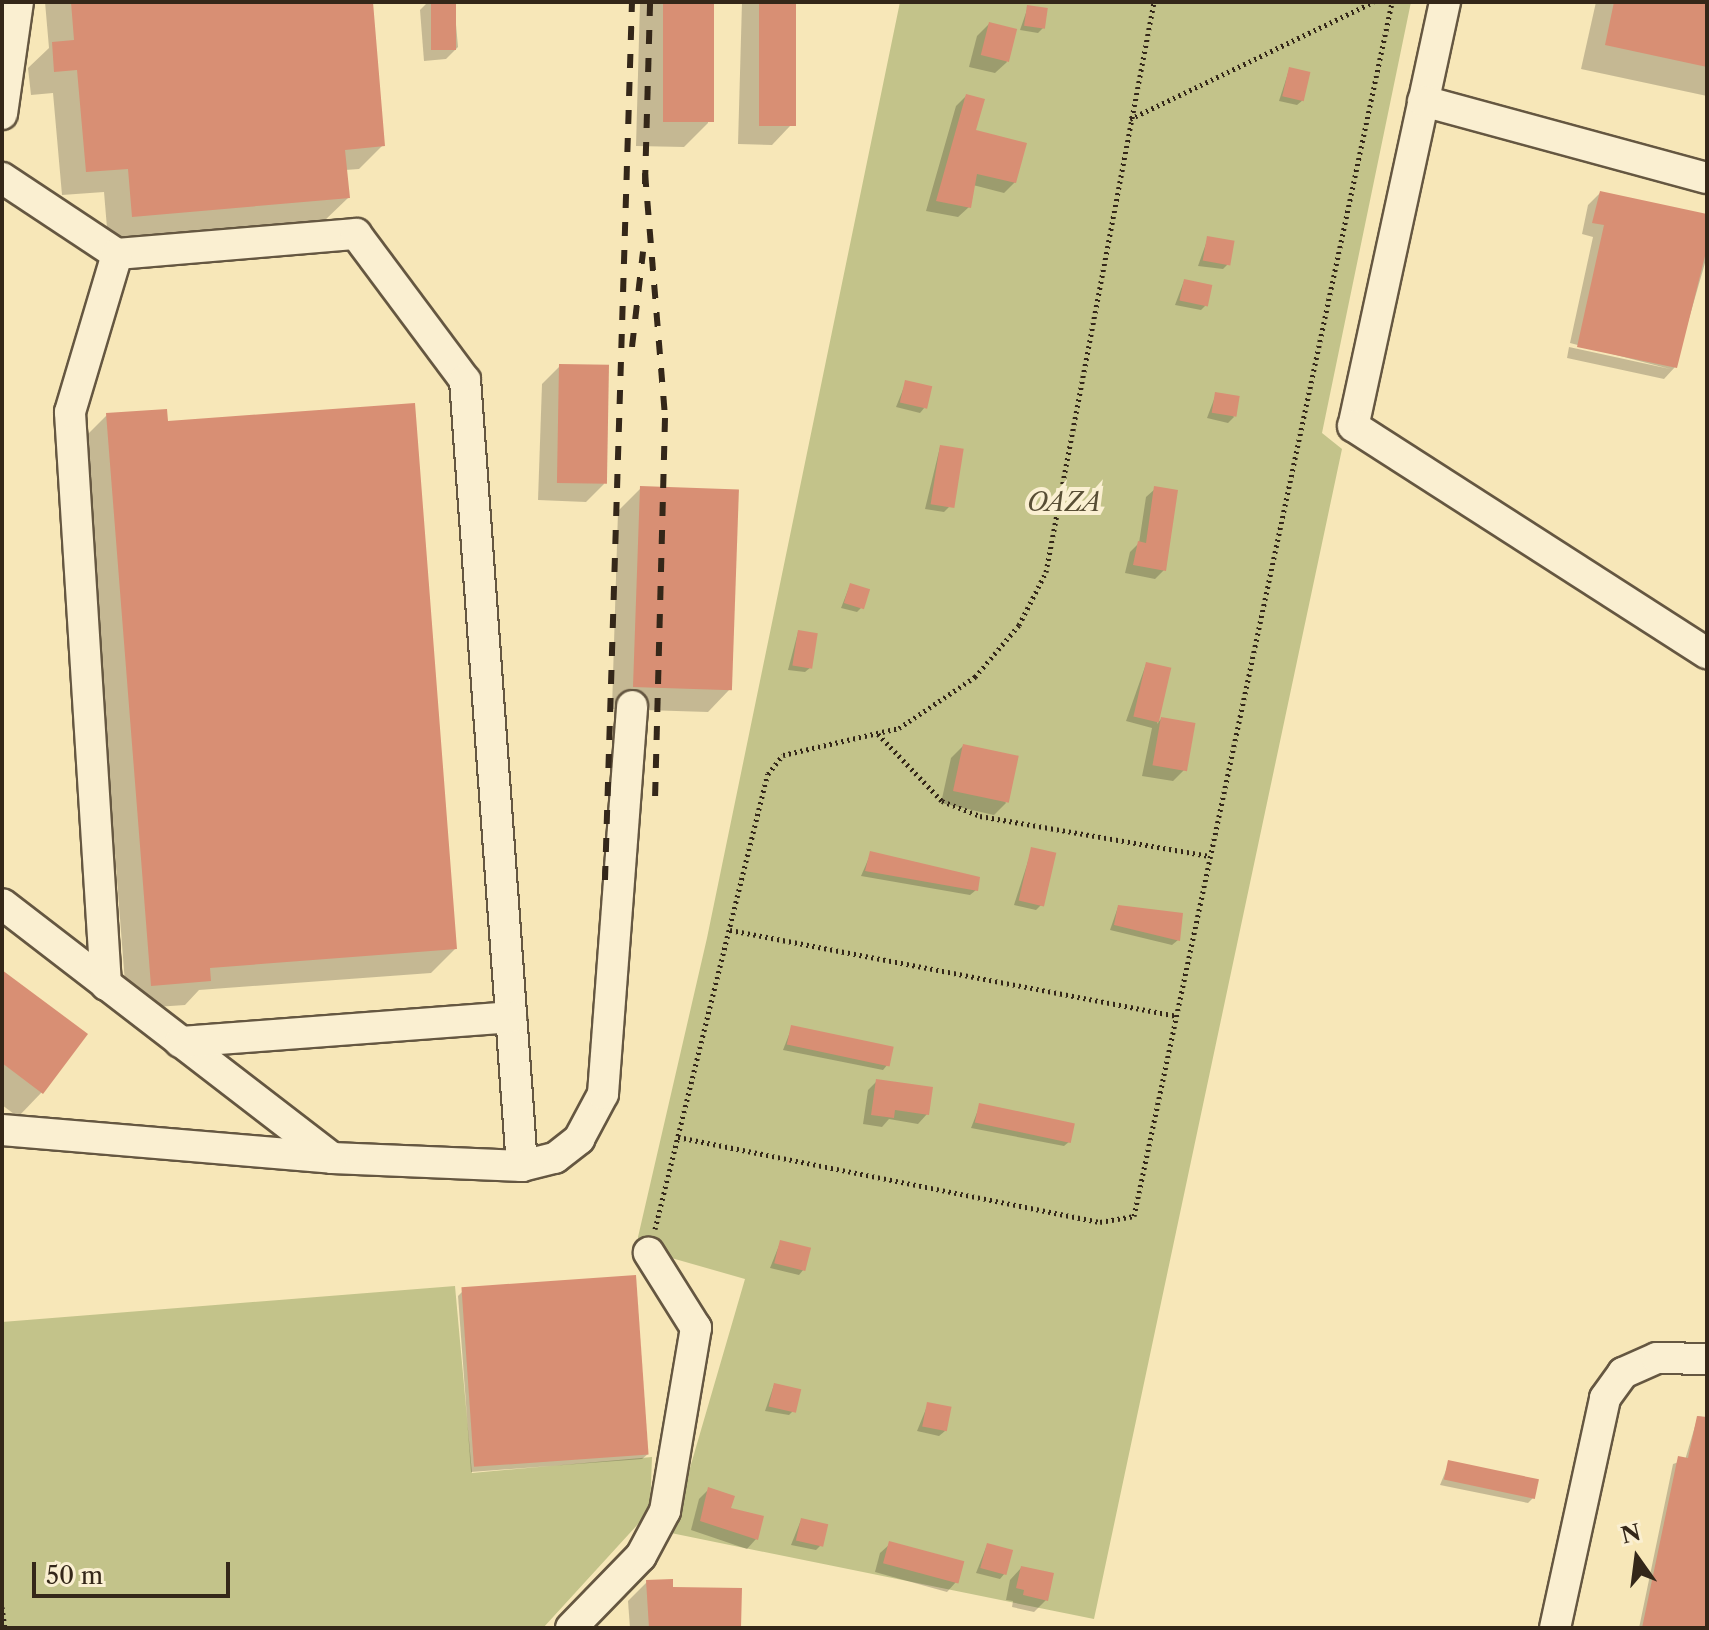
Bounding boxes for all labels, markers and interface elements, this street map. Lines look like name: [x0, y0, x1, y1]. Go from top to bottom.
park label: OAZA: [1027, 487, 1101, 519]
north arrow: [1597, 1518, 1677, 1598]
text: N: [1619, 1519, 1644, 1550]
scale bar: [36, 1546, 234, 1596]
text: 50 m: [46, 1561, 103, 1590]

